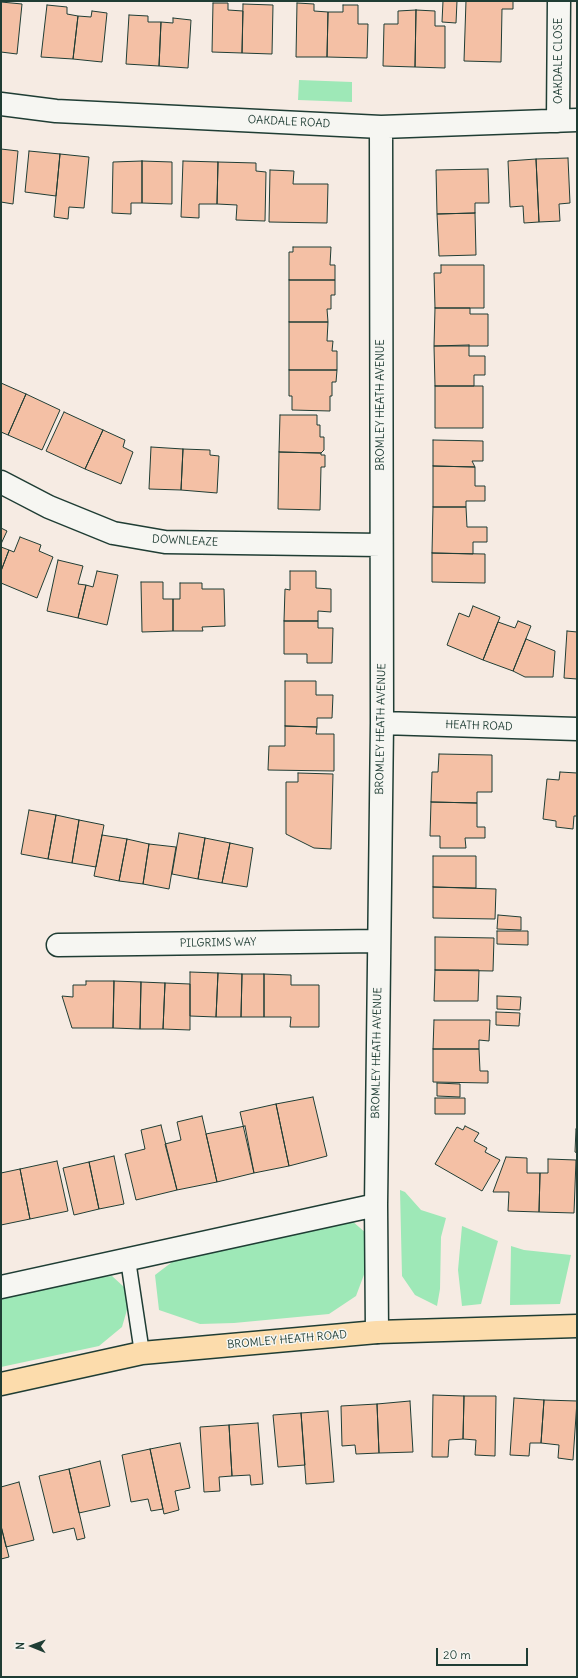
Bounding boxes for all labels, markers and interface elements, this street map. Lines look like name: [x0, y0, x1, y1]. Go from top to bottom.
street label: OAKDALE CLOSE: [552, 18, 566, 104]
street label: OAKDALE ROAD: [247, 113, 331, 131]
street label: BROMLEY HEATH AVENUE: [374, 339, 388, 471]
street label: DOWNLEAZE: [152, 533, 218, 549]
street label: BROMLEY HEATH AVENUE: [373, 663, 389, 795]
street label: HEATH ROAD: [445, 718, 513, 734]
street label: PILGRIMS WAY: [180, 936, 256, 950]
street label: BROMLEY HEATH AVENUE: [369, 987, 385, 1119]
street label: BROMLEY HEATH ROAD: [227, 1328, 347, 1352]
north arrow: [12, 1626, 52, 1666]
scale bar: [438, 1640, 530, 1666]
text: N: [13, 1642, 27, 1650]
text: 20 m: [443, 1647, 471, 1662]

